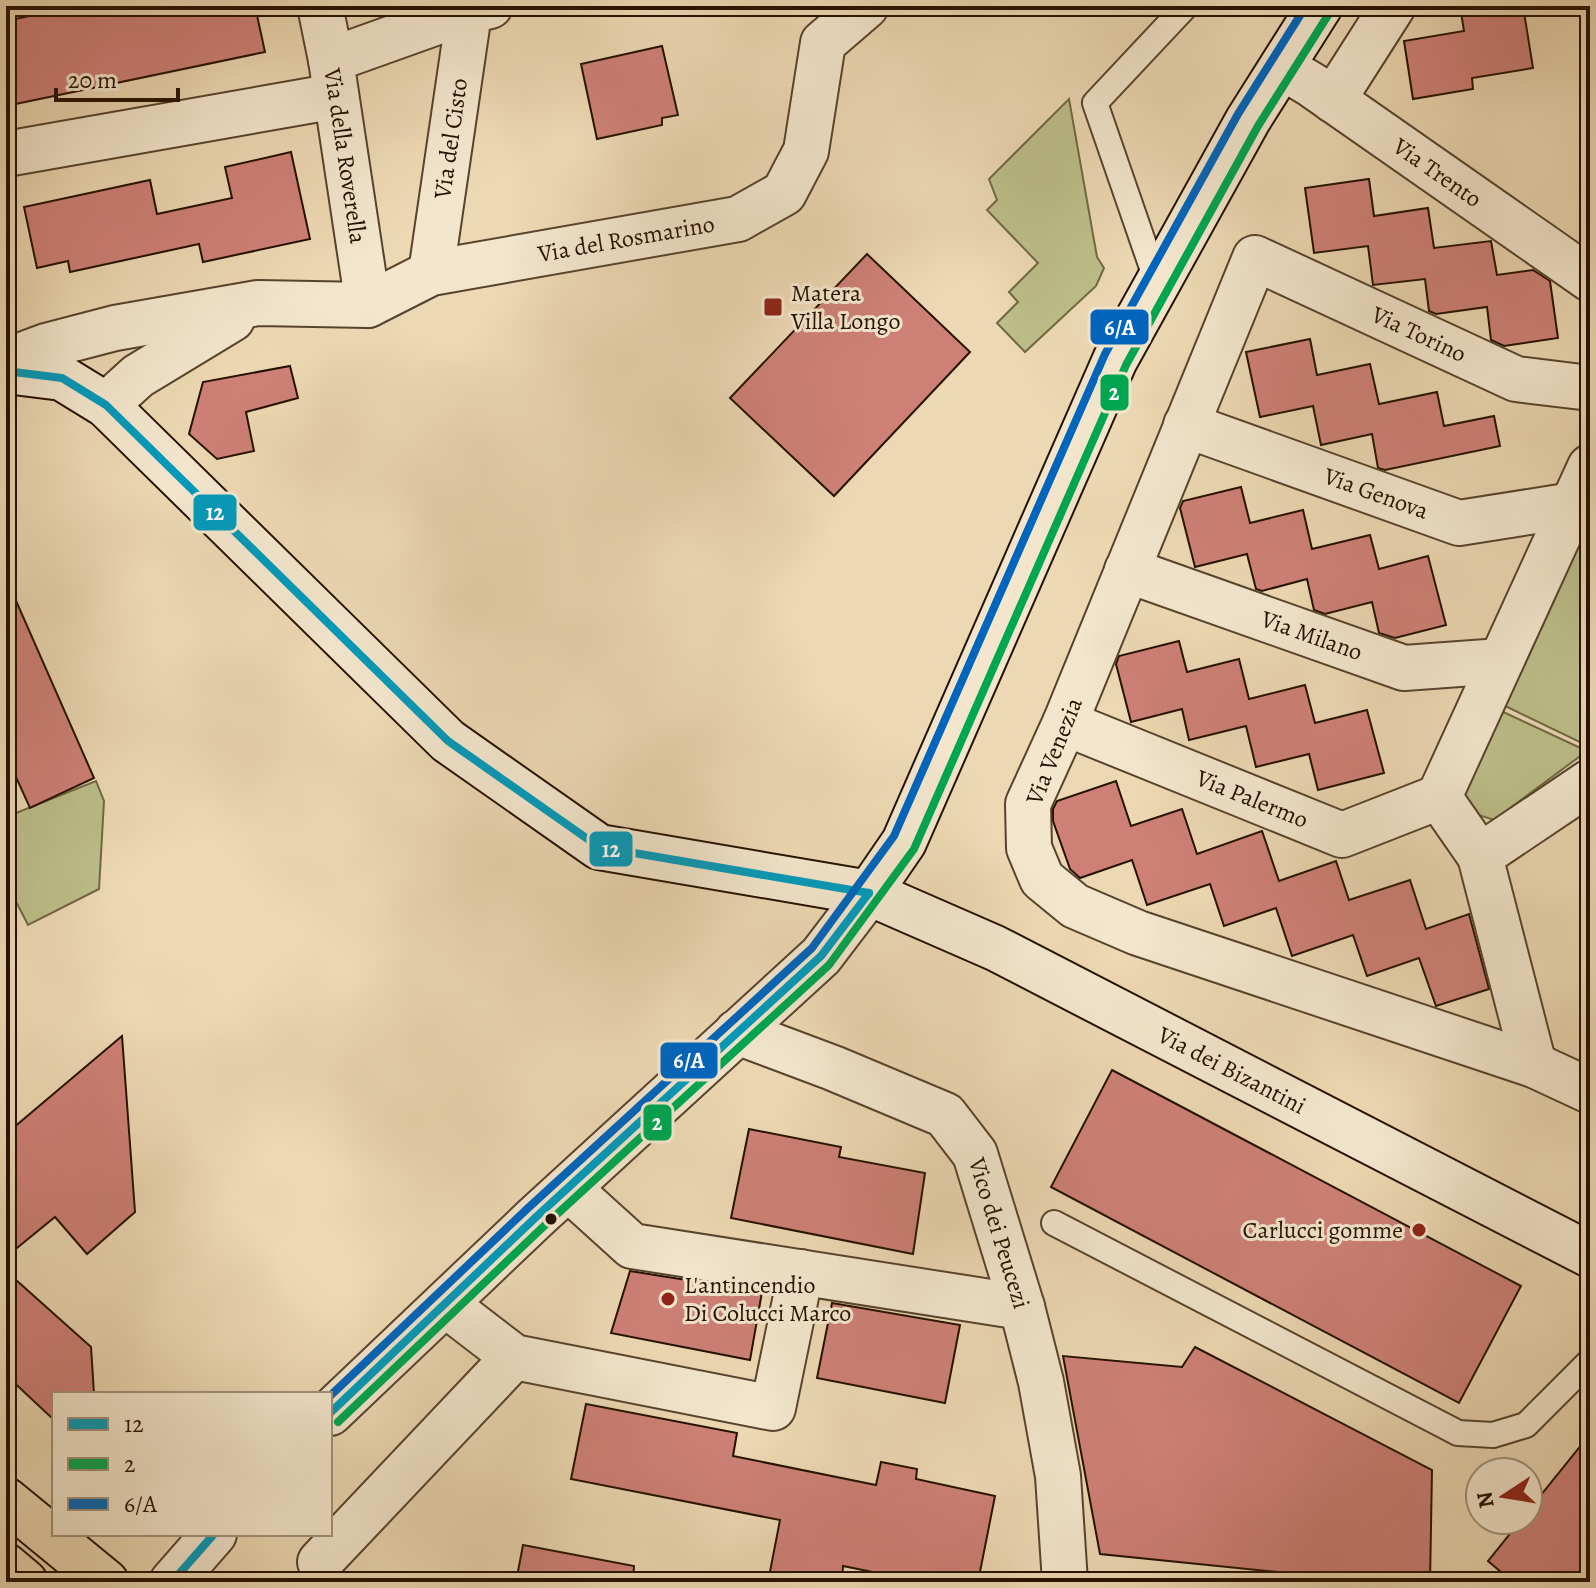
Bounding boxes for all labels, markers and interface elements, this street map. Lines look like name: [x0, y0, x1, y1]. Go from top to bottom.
scale bar: [56, 52, 178, 102]
text: 20 m: [68, 64, 117, 96]
street label: Via della Roverella: [316, 65, 375, 246]
street label: Via del Cisto: [426, 76, 475, 202]
street label: Via Trento: [1386, 130, 1488, 215]
street label: Via del Rosmarino: [534, 207, 717, 270]
place label: Matera Villa Longo: [790, 277, 900, 337]
marker: Matera Villa Longo: [762, 296, 784, 318]
street label: Via Torino: [1366, 298, 1472, 370]
line badge: 6/A: [1089, 308, 1150, 346]
text: 6/A: [1104, 313, 1136, 343]
line badge: 2: [1099, 373, 1130, 412]
text: 2: [1109, 378, 1120, 408]
street label: Via Genova: [1319, 459, 1434, 527]
line badge: 12: [192, 493, 238, 532]
text: 12: [206, 498, 225, 528]
street label: Via Milano: [1256, 602, 1367, 668]
street label: Via Venezia: [1018, 692, 1090, 810]
street label: Via Palermo: [1191, 761, 1313, 836]
line badge: 12: [588, 830, 634, 868]
text: 12: [602, 835, 621, 865]
street label: Via dei Bizantini: [1152, 1018, 1312, 1122]
line badge: 6/A: [659, 1041, 719, 1080]
text: 6/A: [673, 1046, 705, 1076]
line badge: 2: [642, 1103, 673, 1142]
text: 2: [652, 1108, 663, 1138]
street label: Vico dei Peucezi: [961, 1153, 1038, 1313]
unlabelled marker: [543, 1211, 559, 1227]
place label: Carlucci gomme: [1243, 1214, 1403, 1246]
marker: Carlucci gomme: [1410, 1221, 1428, 1239]
place label: L'antincendio Di Colucci Marco: [684, 1269, 851, 1329]
marker: L'antincendio Di Colucci Marco: [659, 1290, 677, 1308]
legend: [52, 1392, 332, 1536]
text: 12: [124, 1408, 144, 1440]
text: 2: [124, 1448, 135, 1480]
north arrow: [1464, 1456, 1544, 1536]
text: 6/A: [124, 1488, 158, 1520]
text: N: [1469, 1489, 1502, 1511]

